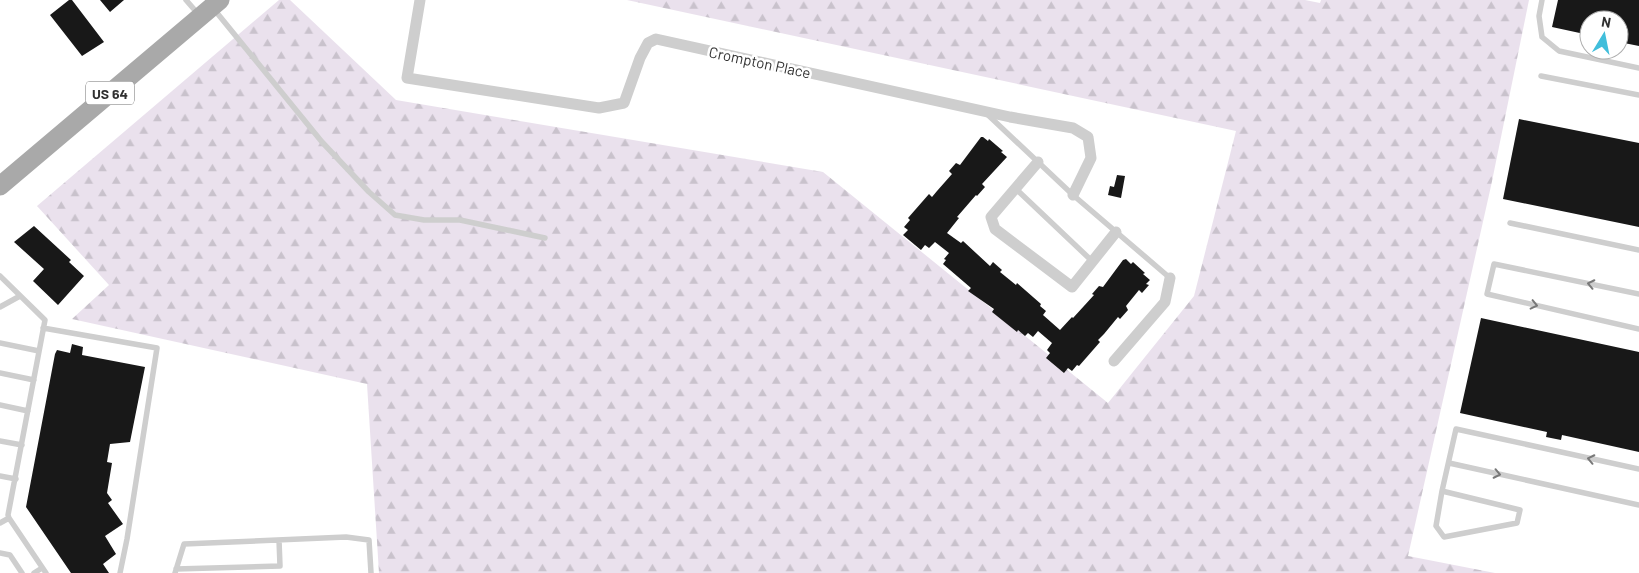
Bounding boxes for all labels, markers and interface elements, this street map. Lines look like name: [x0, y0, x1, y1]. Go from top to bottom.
north arrow: [1579, 10, 1629, 60]
text: N: [1600, 13, 1612, 31]
street label: Crompton Place: [707, 42, 813, 82]
road number: US 64: [86, 82, 134, 105]
one-way arrow: [1587, 279, 1596, 290]
one-way arrow: [1530, 299, 1539, 310]
one-way arrow: [1587, 454, 1596, 464]
one-way arrow: [1492, 468, 1501, 478]

